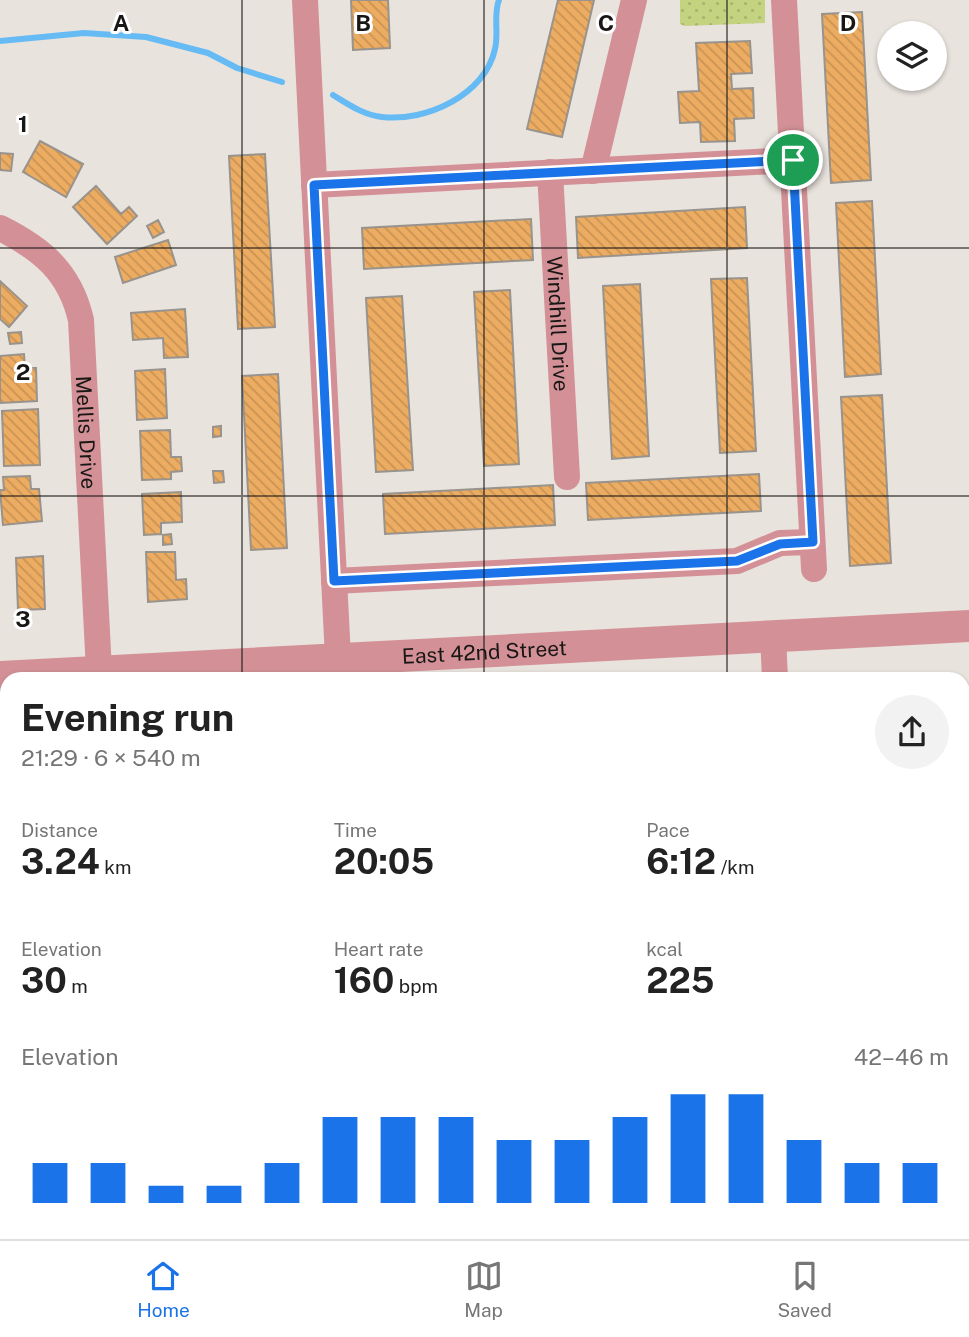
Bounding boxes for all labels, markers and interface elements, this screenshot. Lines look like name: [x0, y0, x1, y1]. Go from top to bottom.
text: A: [113, 9, 130, 36]
text: B: [355, 9, 371, 36]
text: C: [598, 9, 614, 36]
text: D: [840, 9, 856, 36]
map controls: [877, 21, 947, 91]
button: layers: [877, 21, 947, 91]
text: 1: [18, 110, 28, 137]
pin: [763, 130, 823, 190]
icon: arrive: [774, 141, 812, 179]
street label: Windhill Drive: [542, 255, 575, 392]
text: 2: [16, 358, 30, 385]
street label: Mellis Drive: [71, 375, 102, 490]
text: 3: [15, 605, 31, 632]
street label: East 42nd Street: [401, 635, 567, 668]
text: Evening run: [21, 695, 234, 740]
button: share: [875, 695, 949, 769]
text: 21:29 · 6 × 540 m: [21, 744, 201, 771]
text: Distance: [21, 819, 98, 841]
text: Time: [334, 819, 377, 841]
text: Pace: [646, 819, 690, 841]
text: 3.24: [21, 841, 100, 882]
text: 20:05: [334, 841, 434, 882]
text: 6:12: [646, 841, 716, 882]
text: km: [100, 856, 131, 878]
text: /km: [716, 856, 754, 878]
text: Elevation: [21, 938, 102, 960]
text: Heart rate: [334, 938, 423, 960]
text: kcal: [646, 938, 683, 960]
text: 30: [21, 960, 67, 1001]
text: 160: [334, 960, 394, 1001]
text: 225: [646, 960, 714, 1001]
text: m: [67, 975, 88, 997]
text: bpm: [394, 975, 438, 997]
text: Elevation: [21, 1043, 119, 1070]
text: 42–46 m: [854, 1043, 949, 1070]
tab: Home: [137, 1257, 190, 1321]
tab: Map: [464, 1257, 503, 1321]
tab: Saved: [777, 1257, 832, 1321]

